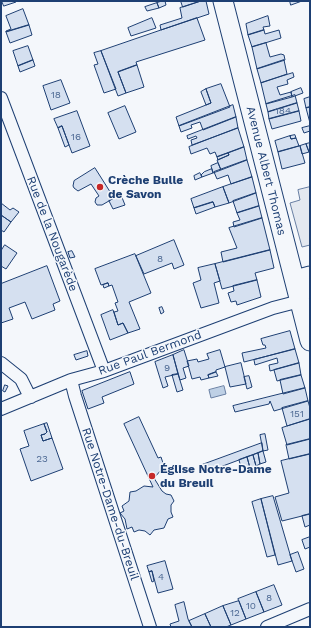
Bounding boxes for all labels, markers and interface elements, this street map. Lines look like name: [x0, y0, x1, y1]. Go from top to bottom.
house number: 18: [51, 89, 61, 101]
street label: Avenue Albert Thomas: [243, 105, 289, 237]
house number: 184: [275, 105, 291, 117]
house number: 16: [71, 131, 81, 143]
place label: Crèche Bulle de Savon: [108, 173, 183, 201]
street label: Rue de la Nougarède: [23, 175, 81, 293]
marker: Crèche Bulle de Savon: [95, 182, 105, 192]
house number: 8: [157, 253, 163, 265]
street label: Rue Paul Bermond: [96, 328, 204, 378]
house number: 9: [164, 362, 170, 374]
house number: 151: [290, 408, 304, 420]
street label: Rue Notre-Dame-du-Breuil: [79, 426, 141, 582]
house number: 23: [36, 453, 48, 465]
place label: Église Notre-Dame du Breuil: [160, 462, 272, 490]
marker: Église Notre-Dame du Breuil: [147, 471, 157, 481]
house number: 4: [158, 571, 164, 583]
house number: 8: [266, 592, 272, 604]
house number: 10: [246, 600, 256, 612]
house number: 12: [230, 607, 240, 619]

